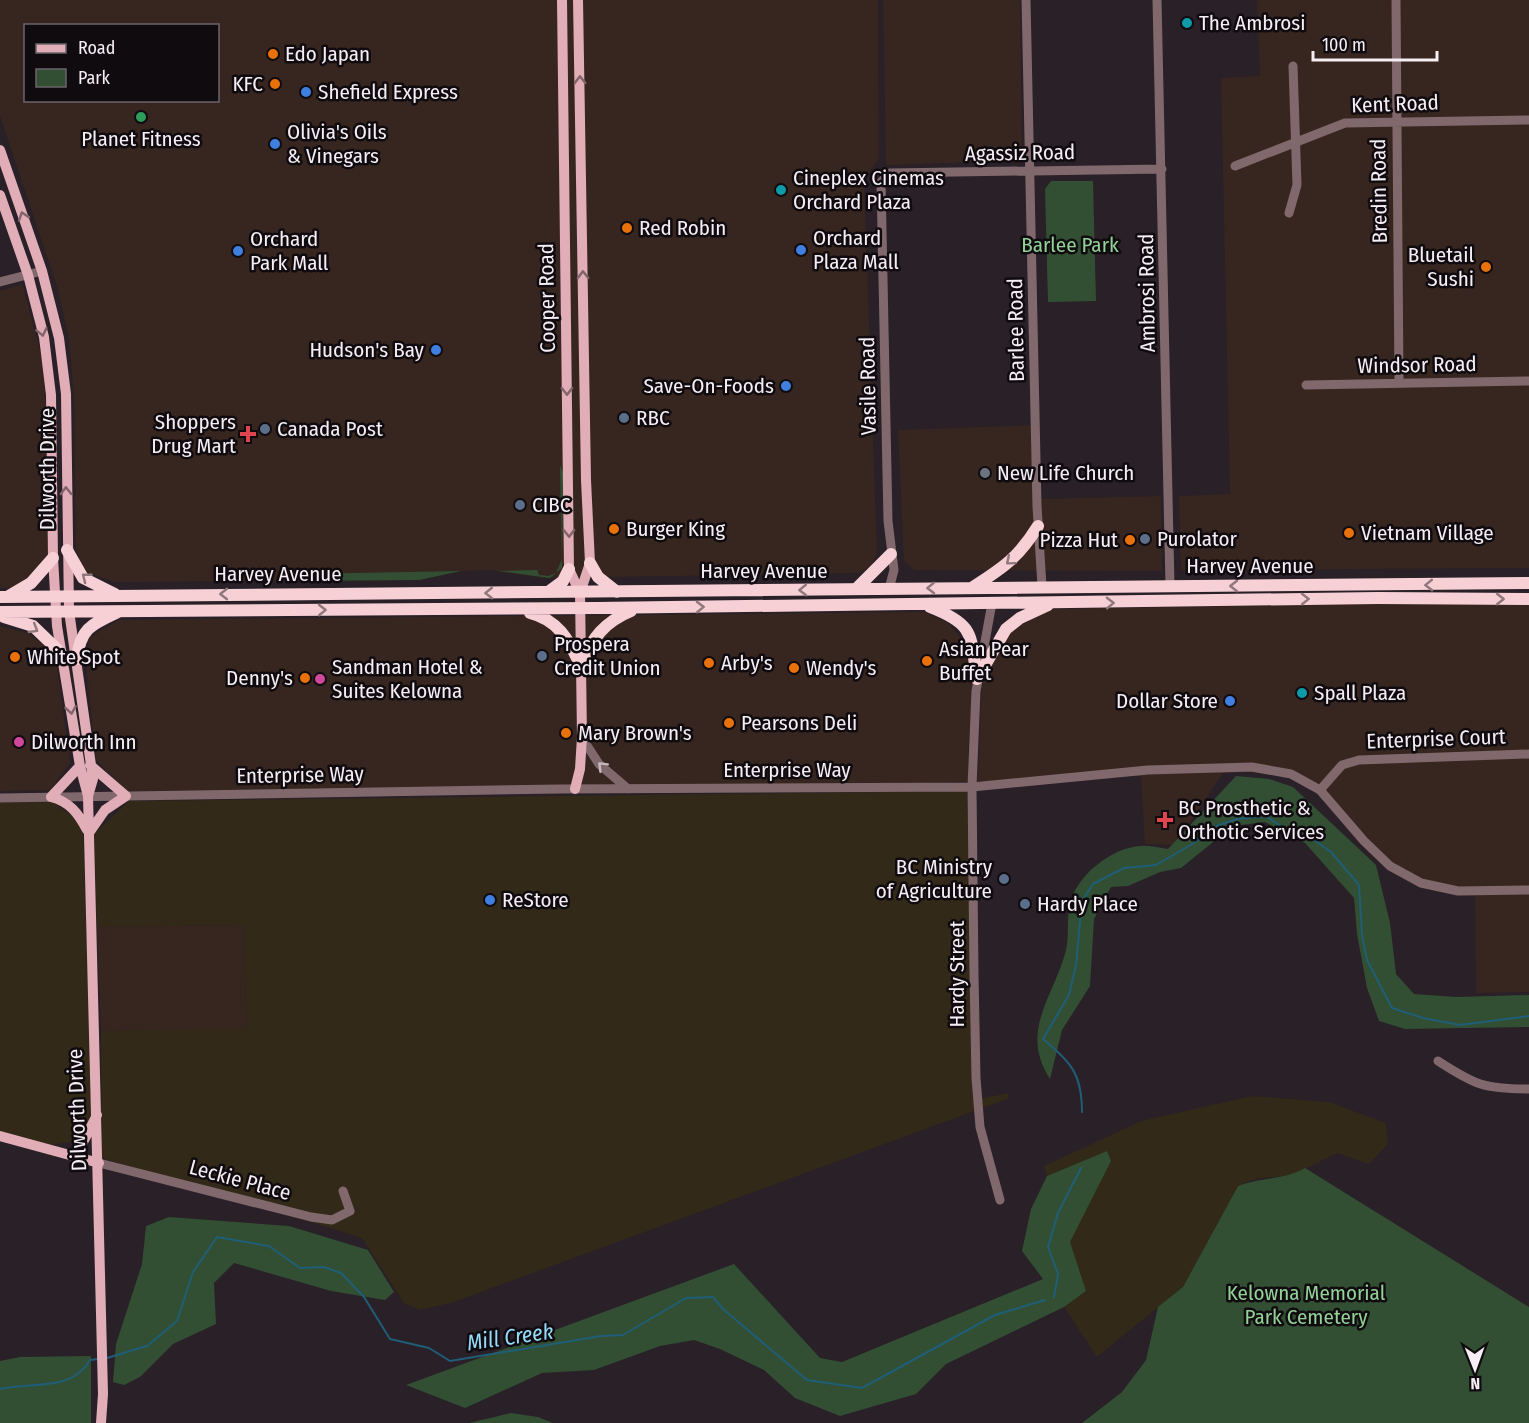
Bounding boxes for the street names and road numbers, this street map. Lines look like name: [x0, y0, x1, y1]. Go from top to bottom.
street label: Kent Road: [1351, 89, 1439, 119]
street label: Bredin Road: [1365, 138, 1393, 244]
street label: Agassiz Road: [965, 139, 1075, 167]
street label: Ambrosi Road: [1133, 233, 1161, 353]
street label: Cooper Road: [533, 243, 561, 353]
street label: Barlee Road: [1002, 278, 1030, 382]
street label: Vasile Road: [854, 337, 882, 435]
street label: Windsor Road: [1357, 351, 1477, 379]
street label: Dilworth Drive: [34, 408, 60, 530]
street label: Harvey Avenue: [1186, 553, 1314, 579]
street label: Harvey Avenue: [700, 558, 828, 584]
street label: Harvey Avenue: [214, 561, 342, 587]
street label: Enterprise Court: [1366, 724, 1506, 754]
street label: Enterprise Way: [723, 757, 851, 783]
street label: Enterprise Way: [236, 761, 365, 789]
street label: Hardy Street: [944, 920, 970, 1027]
street label: Dilworth Drive: [62, 1048, 92, 1172]
street label: Leckie Place: [186, 1154, 294, 1206]

